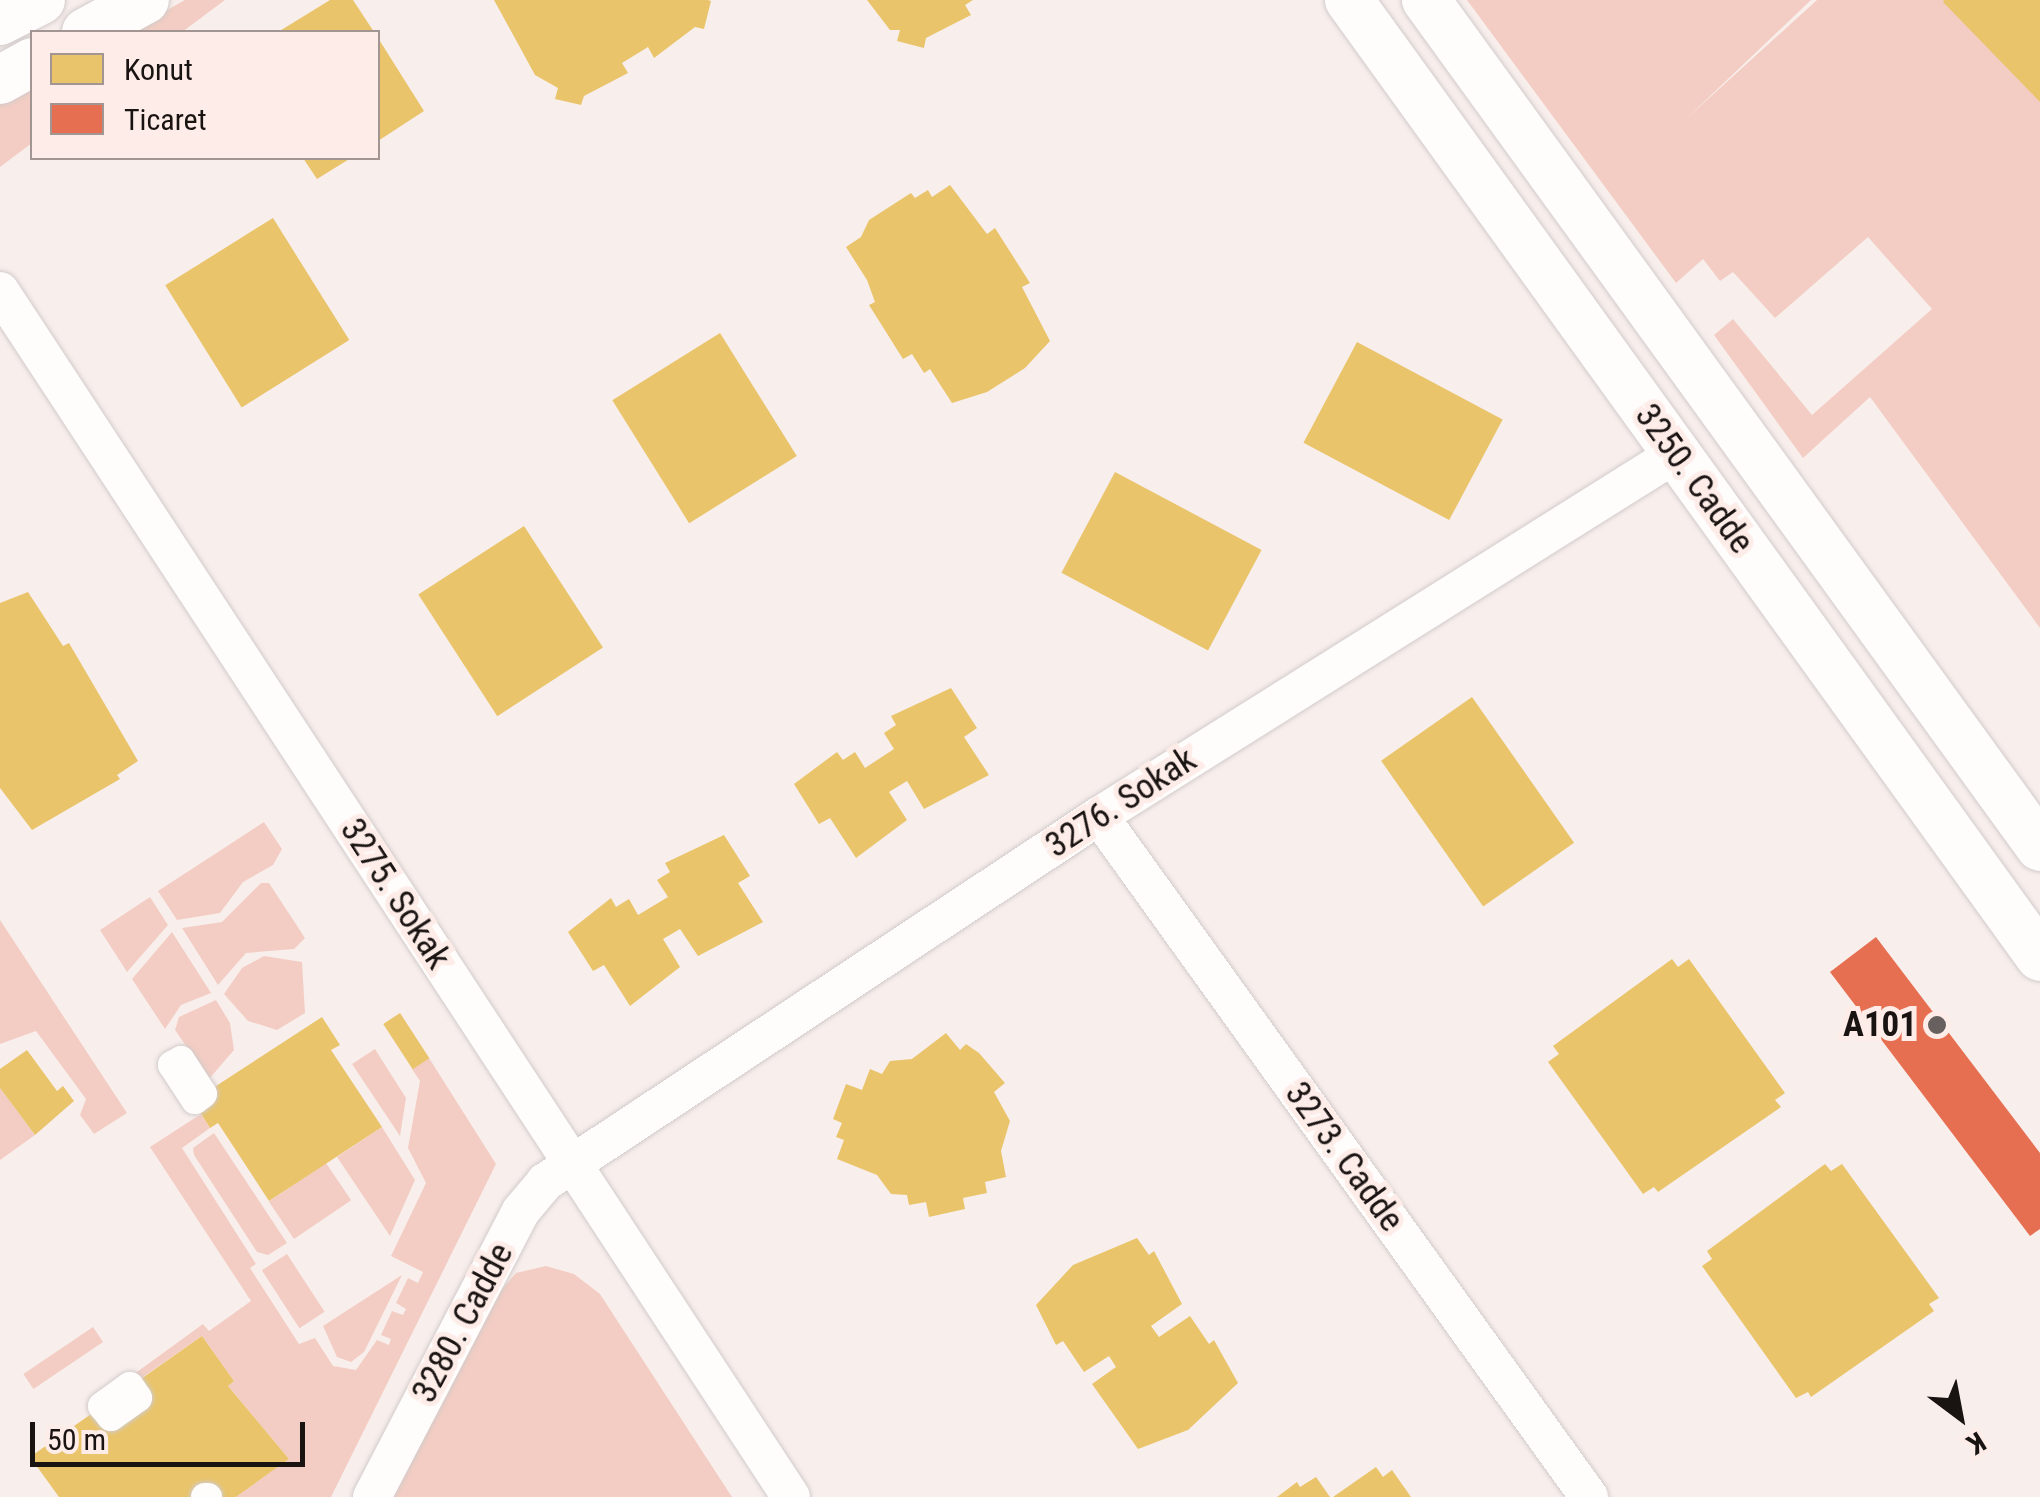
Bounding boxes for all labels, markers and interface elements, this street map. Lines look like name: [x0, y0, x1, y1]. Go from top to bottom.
legend: [30, 30, 380, 160]
text: Konut: [124, 52, 193, 87]
text: Ticaret: [124, 102, 207, 137]
street label: 3250. Cadde: [1626, 396, 1762, 562]
street label: 3276. Sokak: [1038, 739, 1204, 867]
street label: 3275. Sokak: [331, 811, 459, 977]
place label: A101: [1843, 1004, 1917, 1046]
marker: A101: [1926, 1014, 1948, 1036]
street label: 3273. Cadde: [1276, 1074, 1412, 1240]
street label: 3280. Cadde: [404, 1236, 522, 1410]
north arrow: [1910, 1367, 2010, 1467]
scale bar: [35, 1402, 310, 1464]
text: 50 m: [47, 1422, 106, 1457]
text: K: [1961, 1425, 1991, 1461]

